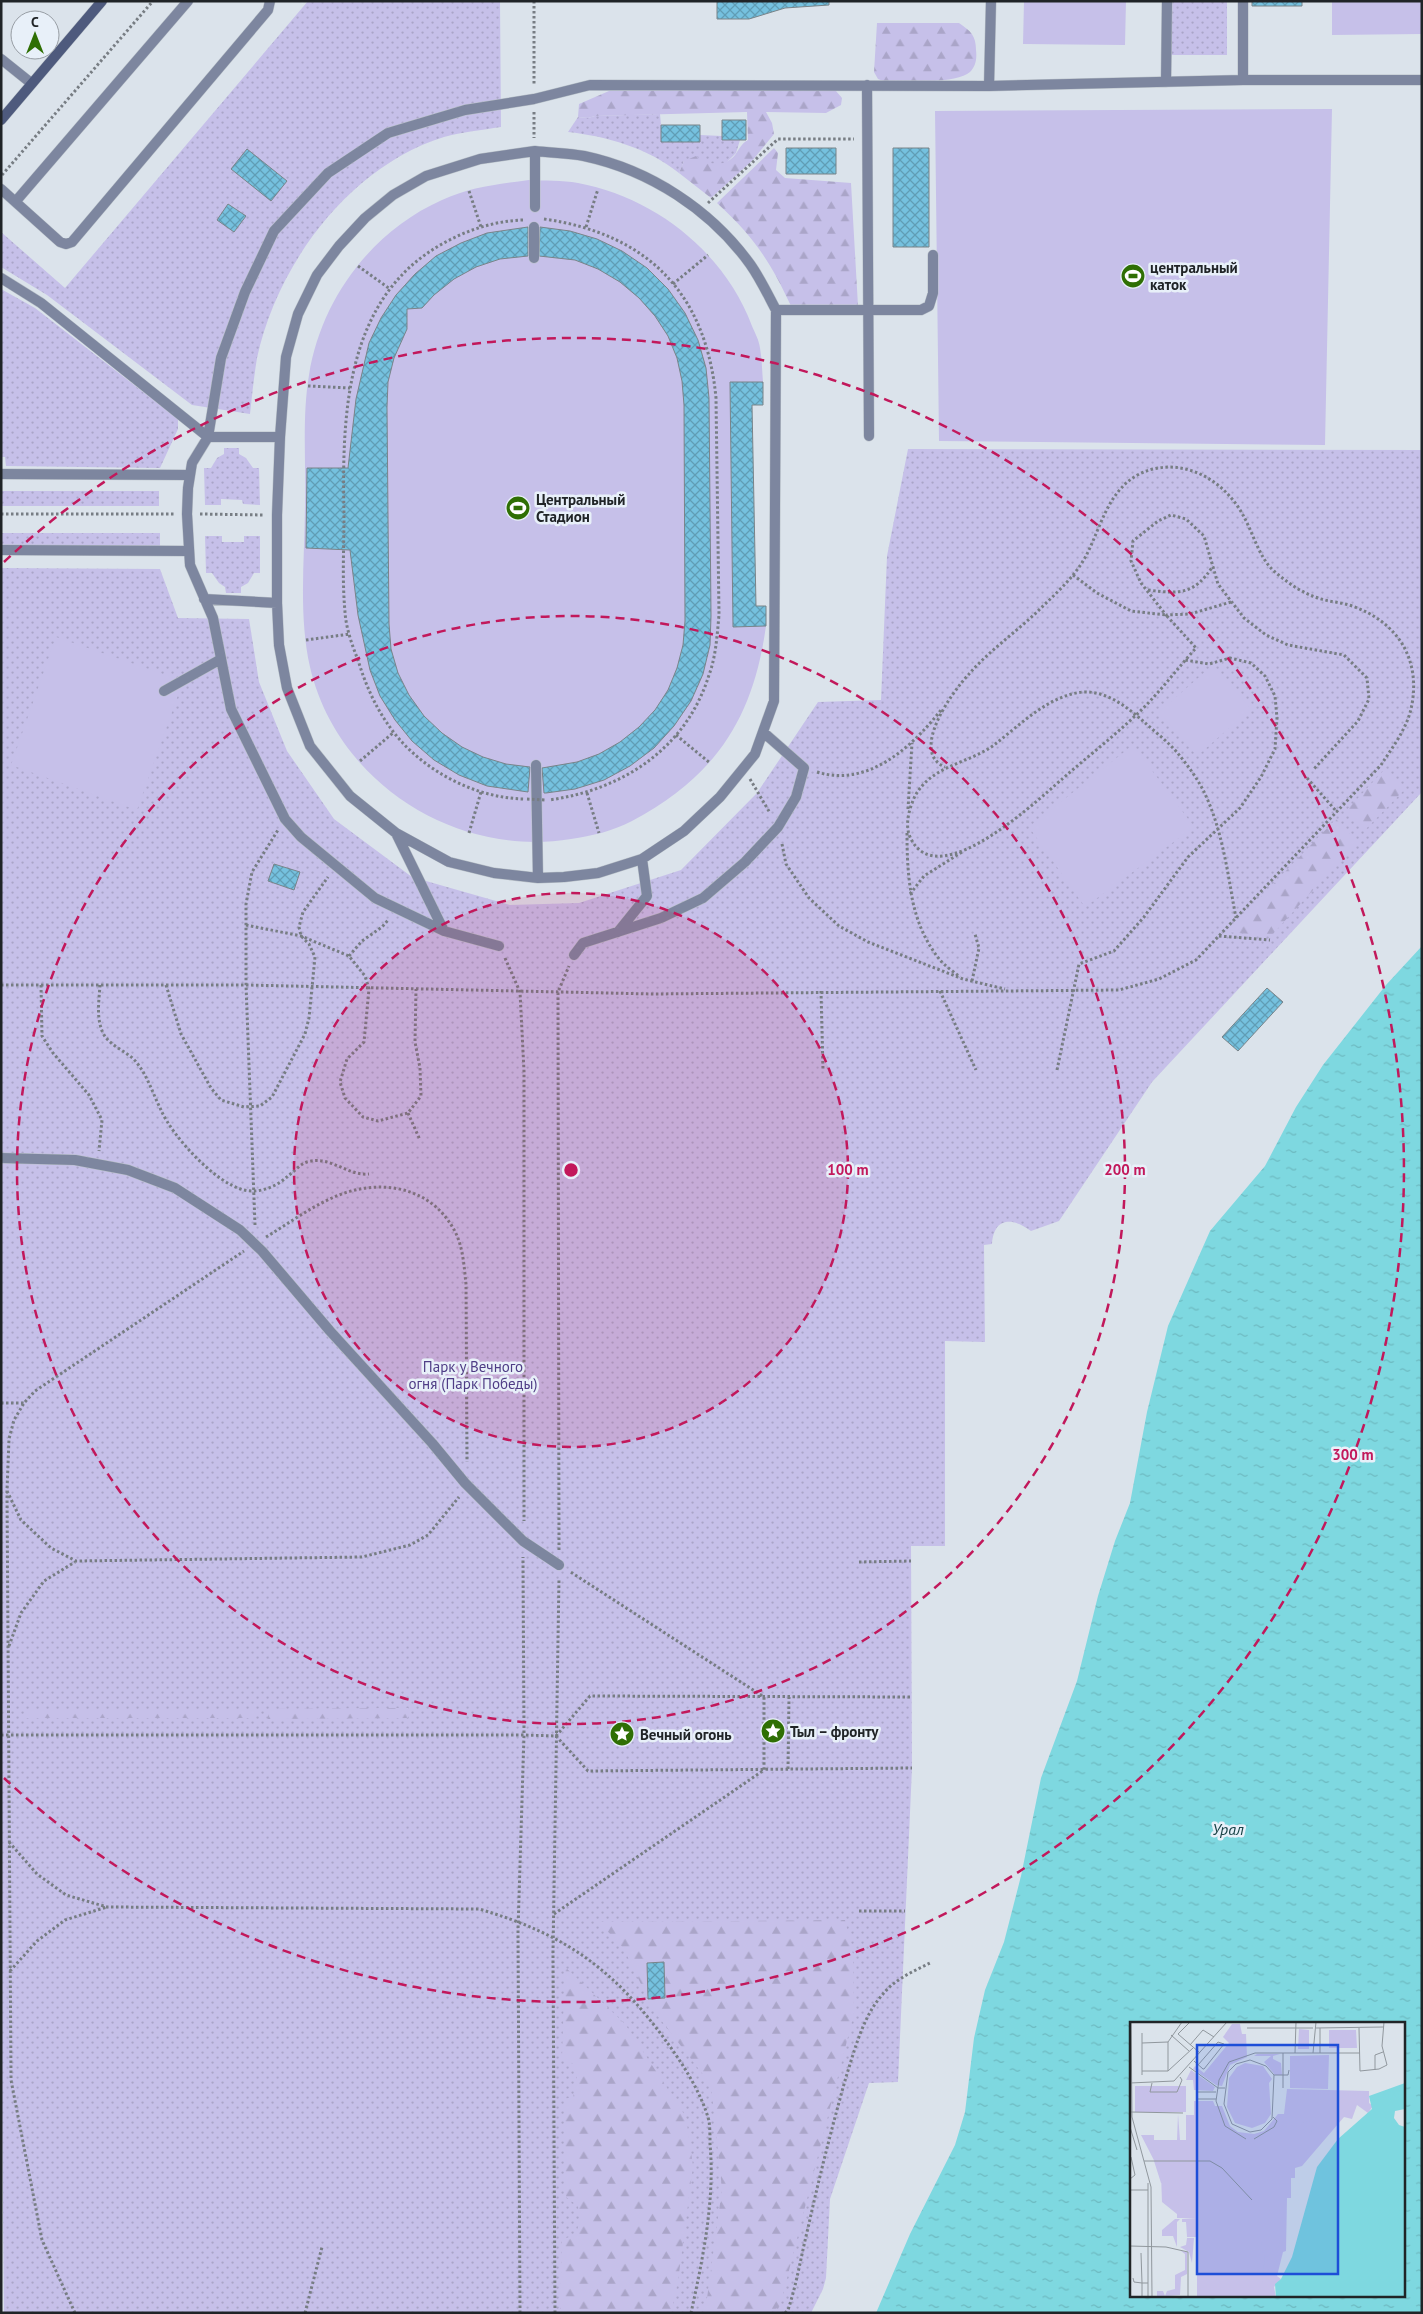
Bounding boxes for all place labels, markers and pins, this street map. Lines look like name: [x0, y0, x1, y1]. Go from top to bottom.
place label: центральный каток: [1150, 258, 1238, 294]
sports icon: центральный каток: [1120, 263, 1146, 289]
place label: Центральный Стадион: [536, 490, 625, 526]
sports icon: Центральный Стадион: [505, 495, 531, 521]
centre of rings: [562, 1161, 580, 1179]
place icon: Тыл – фронту: [760, 1718, 786, 1744]
place icon: Вечный огонь: [609, 1721, 635, 1747]
place label: Тыл – фронту: [790, 1722, 879, 1741]
place label: Вечный огонь: [640, 1725, 732, 1744]

